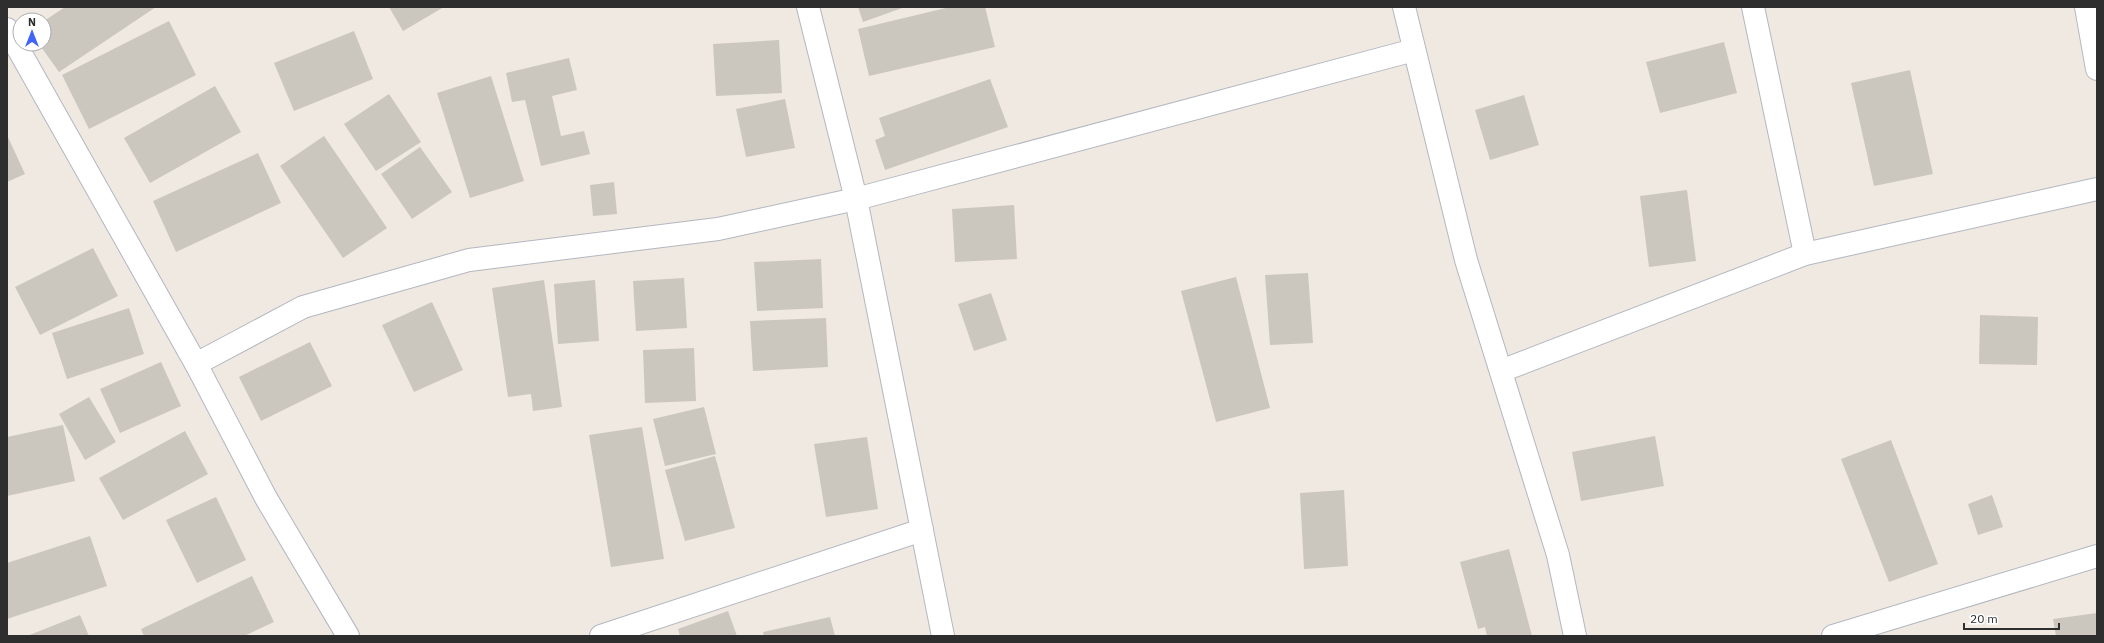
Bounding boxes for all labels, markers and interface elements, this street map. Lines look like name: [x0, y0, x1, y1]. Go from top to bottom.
north arrow: [12, 12, 52, 52]
text: N: [28, 15, 36, 29]
scale bar: [1964, 605, 2059, 631]
text: 20 m: [1970, 611, 1998, 626]

